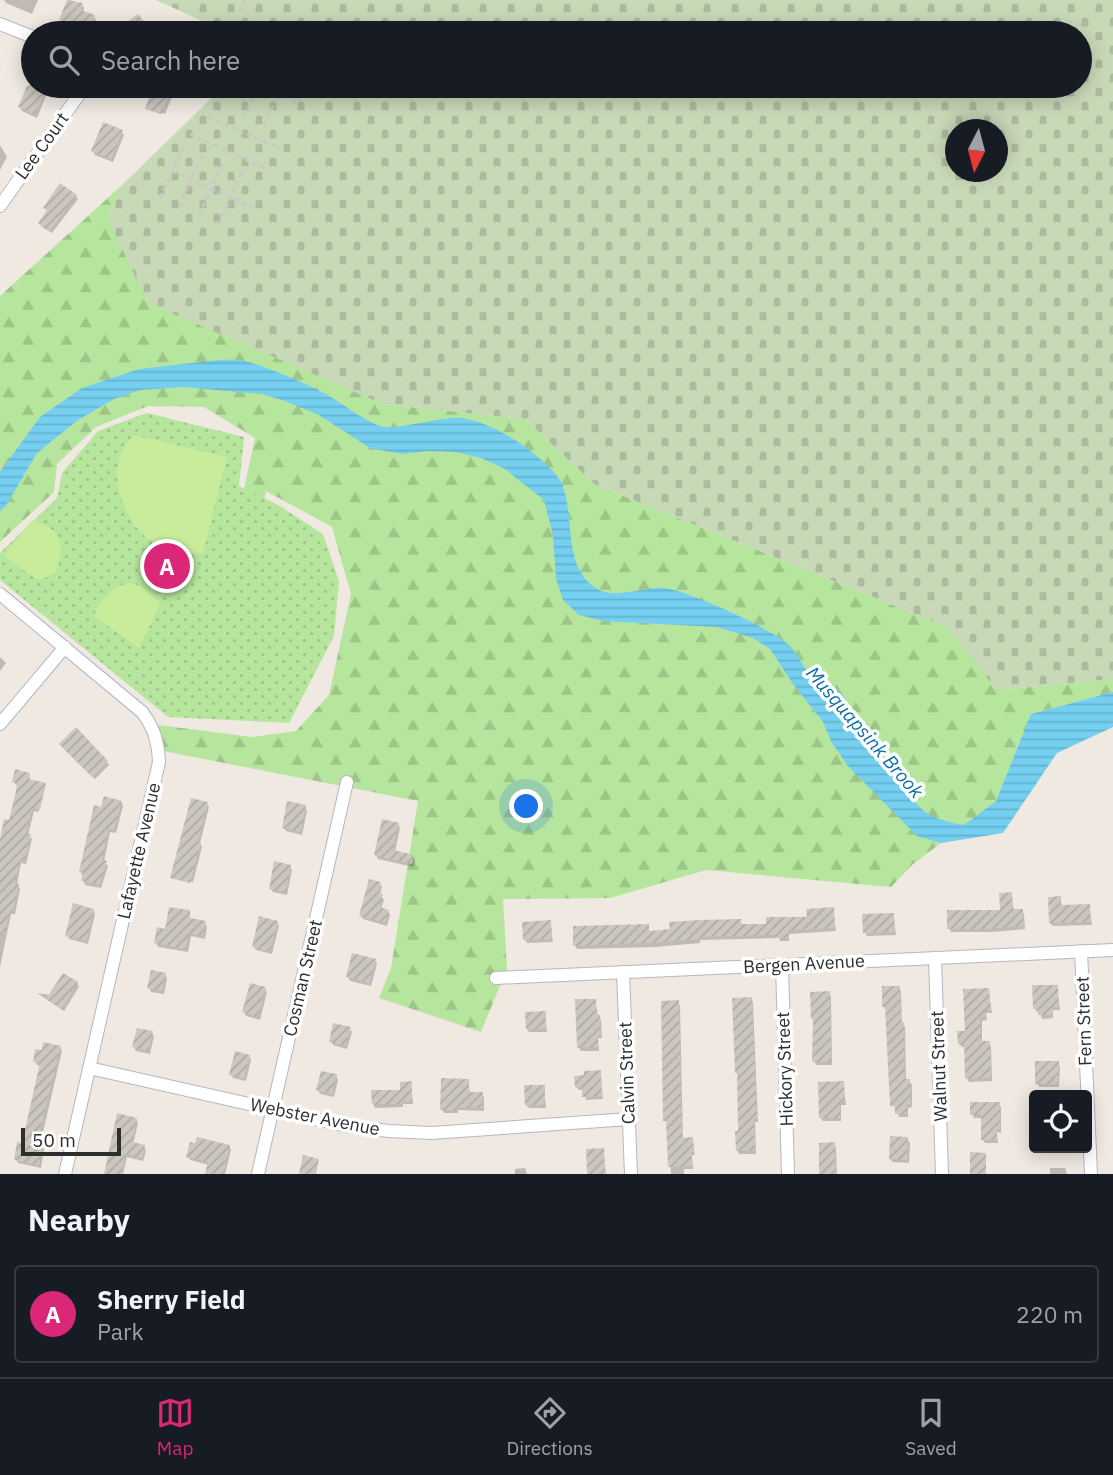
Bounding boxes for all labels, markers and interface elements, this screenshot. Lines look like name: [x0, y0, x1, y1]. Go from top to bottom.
search box: [21, 21, 1092, 98]
icon: search: [45, 41, 83, 79]
text: Search here: [101, 43, 240, 77]
street label: Lee Court: [10, 108, 74, 184]
north arrow: [945, 119, 1008, 182]
pin: A: [144, 540, 190, 592]
water label: Musquapsink Brook: [801, 661, 929, 804]
street label: Lafayette Avenue: [112, 780, 165, 921]
your location: [509, 789, 543, 823]
street label: Cosman Street: [278, 917, 327, 1039]
street label: Bergen Avenue: [743, 949, 865, 978]
street label: Fern Street: [1070, 976, 1097, 1066]
street label: Walnut Street: [925, 1010, 952, 1122]
street label: Hickory Street: [771, 1011, 798, 1127]
street label: Calvin Street: [613, 1021, 640, 1125]
map controls: [1029, 1090, 1092, 1153]
button: locate: [1029, 1090, 1092, 1153]
street label: Webster Avenue: [248, 1093, 382, 1140]
scale bar: [21, 1125, 121, 1157]
text: 50 m: [32, 1128, 76, 1152]
text: Nearby: [28, 1200, 130, 1239]
text: Sherry Field: [97, 1282, 246, 1316]
text: A: [45, 1299, 61, 1329]
text: 220 m: [1016, 1299, 1083, 1329]
text: Park: [97, 1316, 144, 1346]
tab: Map: [156, 1394, 194, 1460]
tab: Directions: [506, 1394, 593, 1460]
tab: Saved: [905, 1394, 957, 1460]

